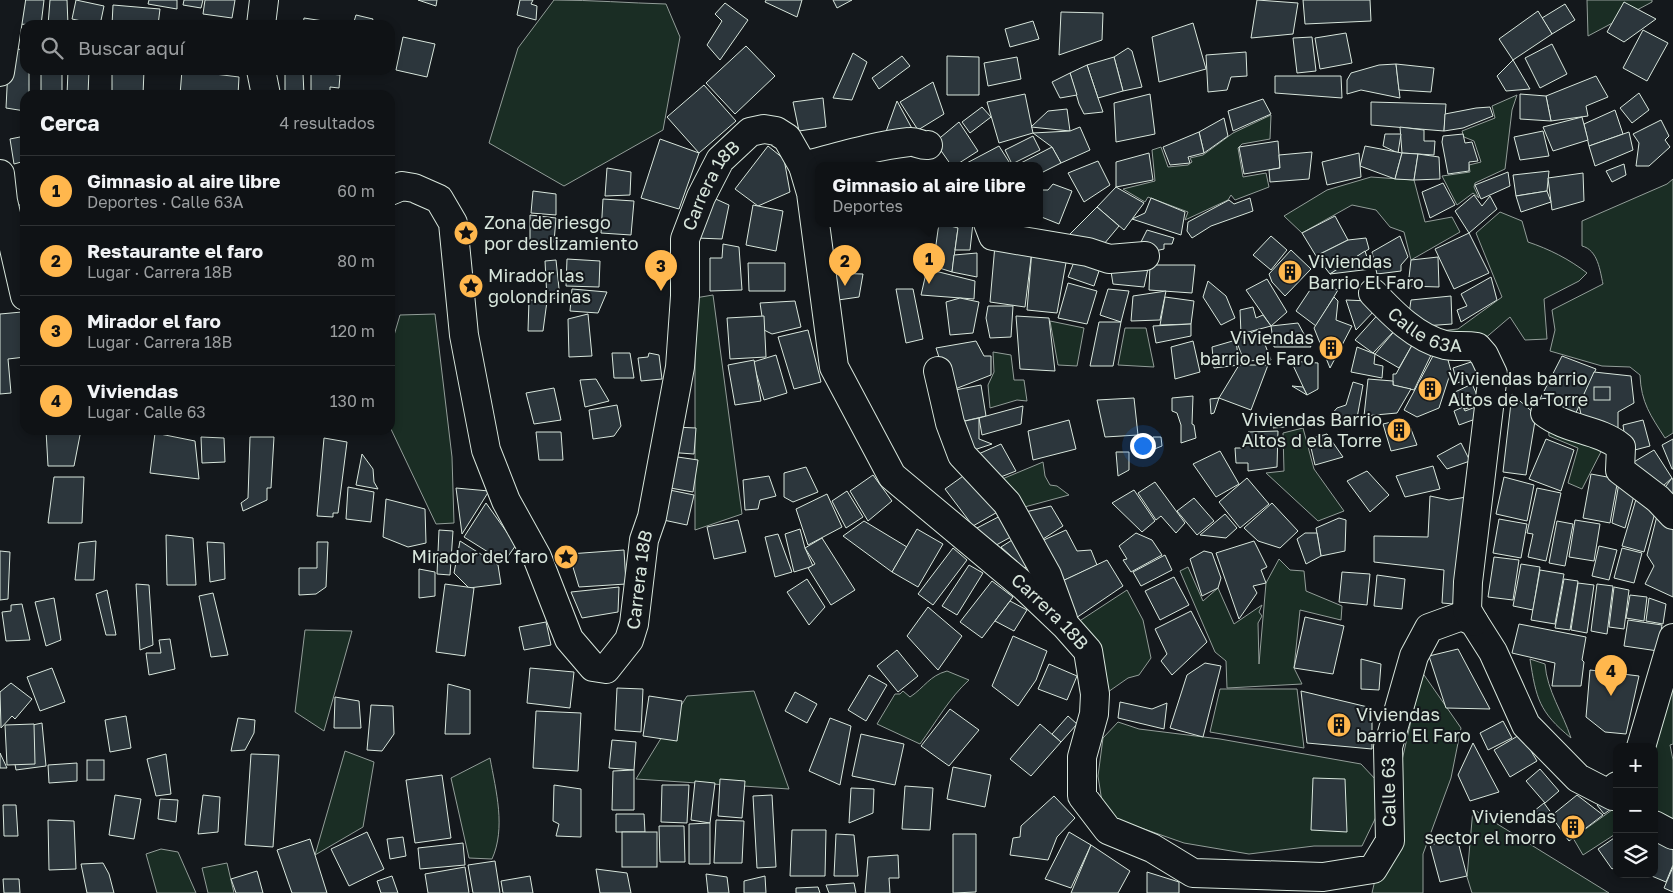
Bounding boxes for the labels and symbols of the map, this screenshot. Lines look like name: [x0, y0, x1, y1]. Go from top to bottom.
street label: Carrera 18B: [677, 135, 744, 233]
place label: Zona de riesgo por deslizamiento: [484, 211, 638, 254]
place icon: Zona de riesgo por deslizamiento: [453, 220, 479, 246]
pin: 1: [913, 243, 945, 284]
pin: 2: [829, 245, 861, 286]
pin: 3: [645, 250, 677, 291]
place label: Viviendas Barrio El Faro: [1308, 250, 1424, 293]
building icon: Viviendas Barrio El Faro: [1277, 259, 1303, 285]
place label: Mirador las golondrinas: [488, 264, 591, 307]
place icon: Mirador las golondrinas: [458, 273, 484, 299]
street label: Calle 63A: [1384, 302, 1462, 356]
place label: Viviendas barrio el Faro: [1200, 326, 1314, 369]
building icon: Viviendas barrio el Faro: [1318, 335, 1344, 361]
place label: Viviendas barrio Altos de la Torre: [1448, 367, 1588, 410]
building icon: Viviendas barrio Altos de la Torre: [1417, 376, 1443, 402]
place label: Viviendas Barrio Altos d ela Torre: [1242, 408, 1382, 451]
building icon: Viviendas Barrio Altos d ela Torre: [1386, 417, 1412, 443]
your location: [1130, 433, 1156, 459]
street label: Carrera 18B: [621, 527, 657, 631]
place icon: Mirador del faro: [553, 544, 579, 570]
place label: Mirador del faro: [412, 545, 548, 567]
street label: Carrera 18B: [1007, 568, 1094, 654]
pin: 4: [1595, 655, 1627, 696]
place label: Viviendas barrio El Faro: [1356, 703, 1471, 746]
building icon: Viviendas barrio El Faro: [1326, 712, 1352, 738]
street label: Calle 63: [1376, 757, 1400, 827]
place label: Viviendas sector el morro: [1425, 805, 1556, 848]
building icon: Viviendas sector el morro: [1560, 814, 1586, 840]

